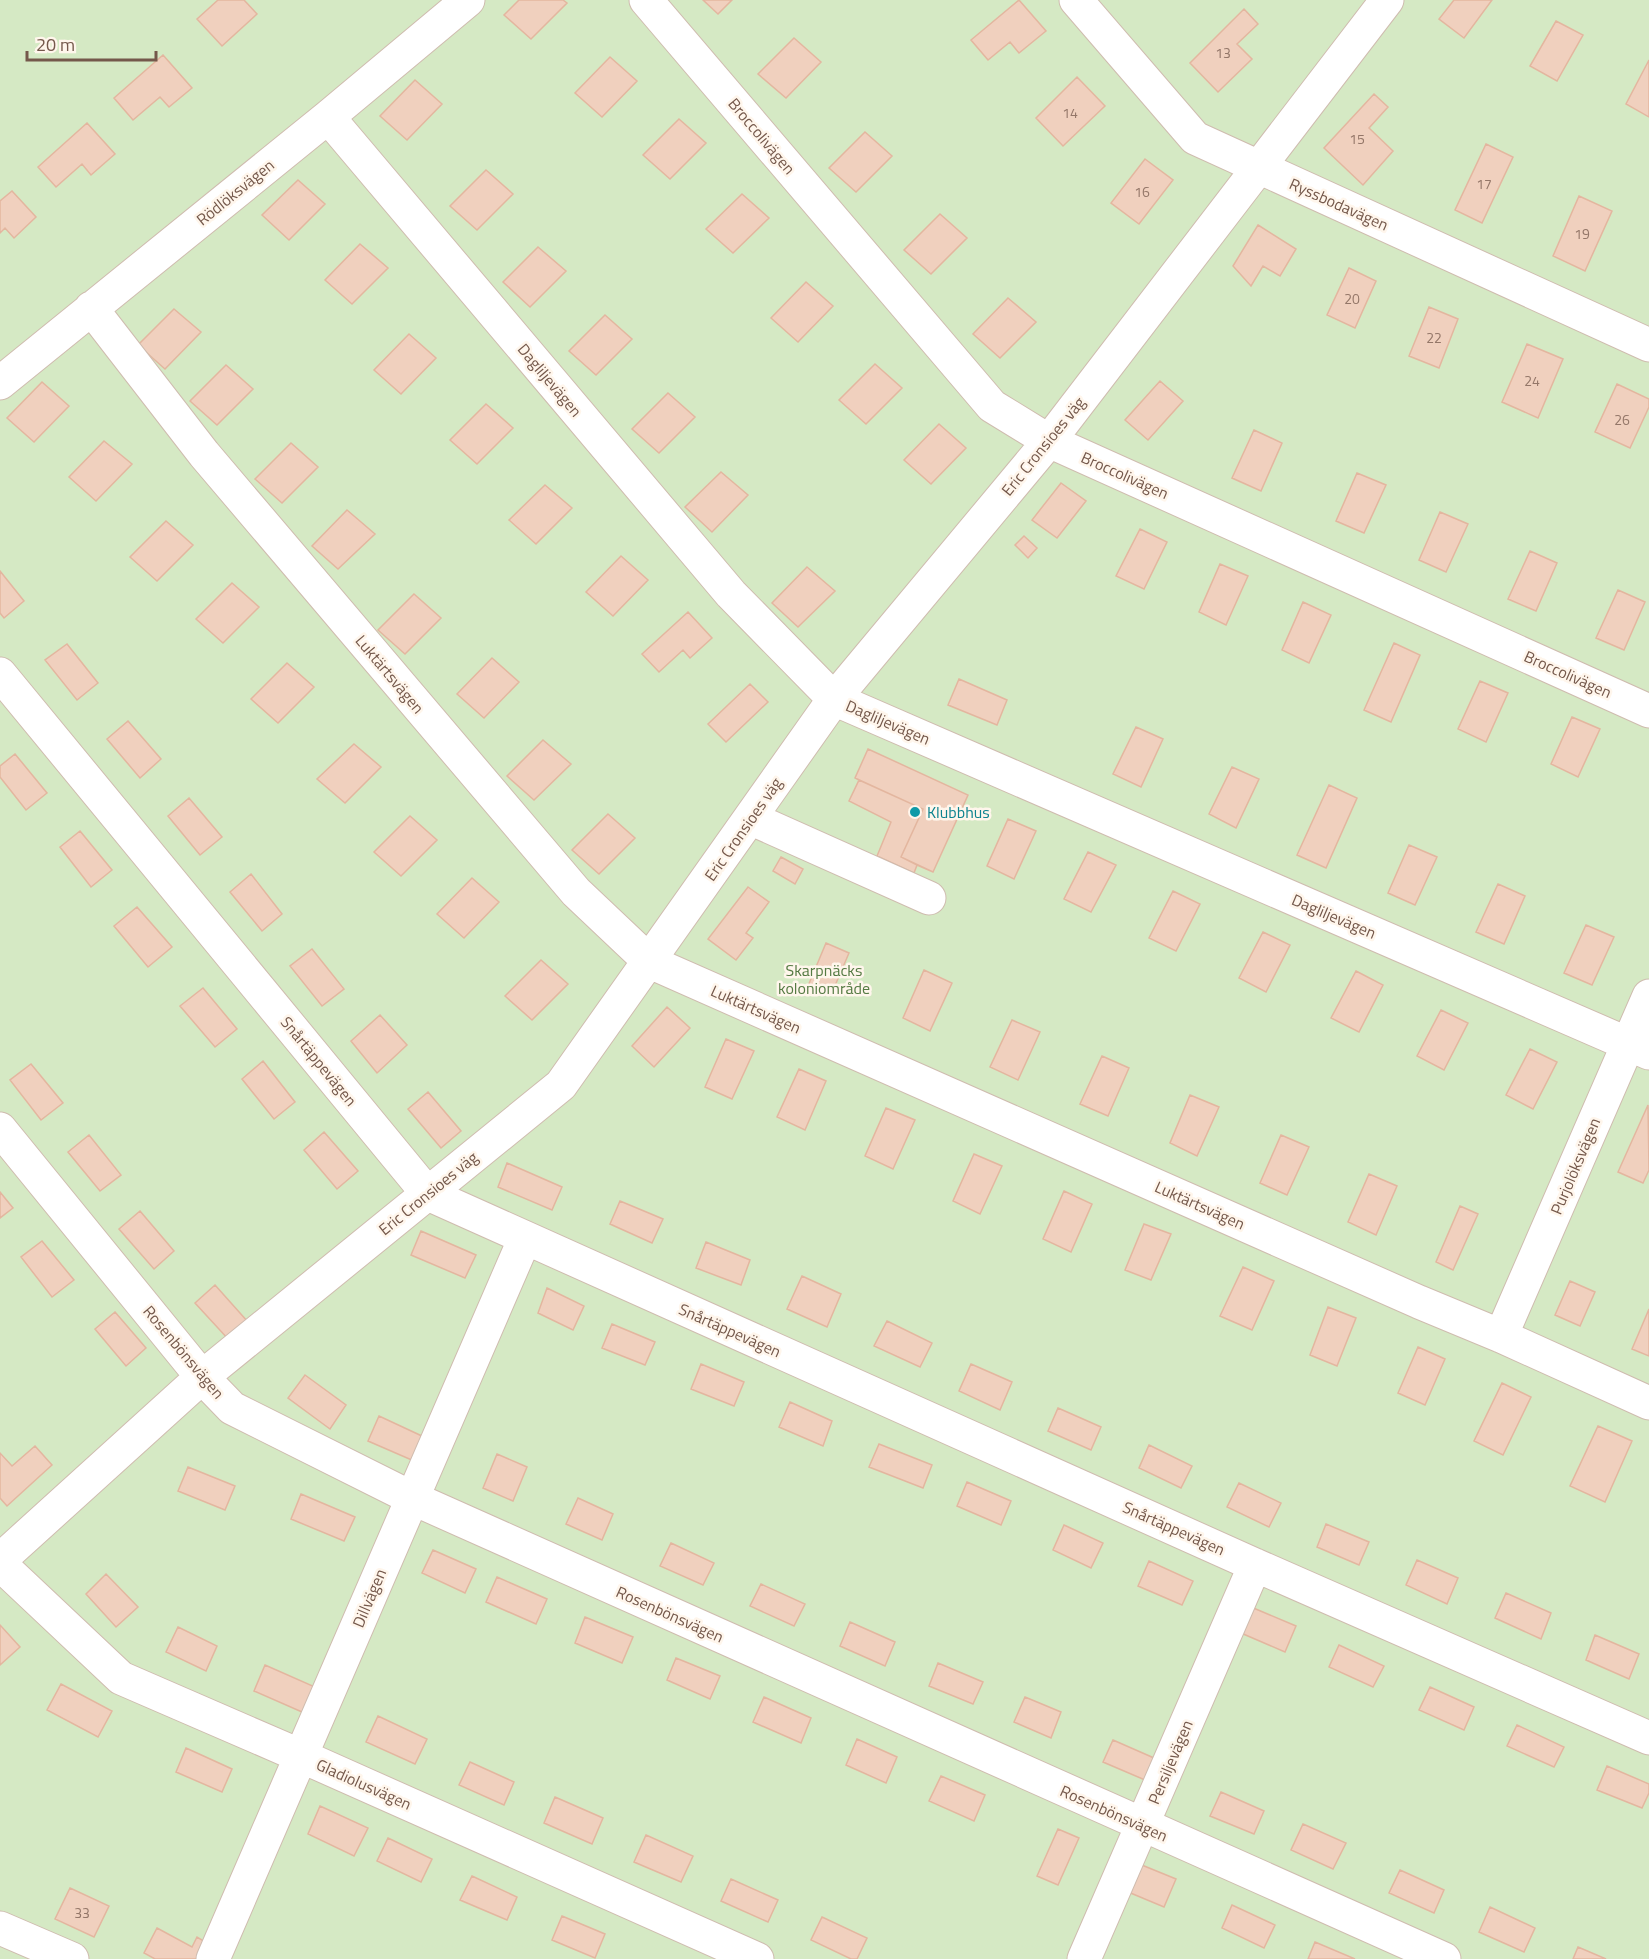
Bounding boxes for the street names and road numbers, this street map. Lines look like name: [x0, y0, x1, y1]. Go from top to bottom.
street label: Broccolivägen: [723, 92, 801, 180]
street label: Rödlöksvägen: [191, 153, 279, 231]
street label: Ryssbodavägen: [1286, 171, 1392, 237]
street label: Dagliljevägen: [512, 338, 588, 422]
street label: Eric Cronsioes väg: [995, 391, 1091, 501]
street label: Broccolivägen: [1077, 445, 1173, 505]
street label: Luktärtsvägen: [350, 629, 430, 719]
street label: Broccolivägen: [1520, 644, 1616, 704]
street label: Dagliljevägen: [842, 693, 934, 751]
street label: Eric Cronsioes väg: [698, 772, 788, 886]
street label: Dagliljevägen: [1288, 887, 1380, 945]
street label: Luktärtsvägen: [707, 978, 805, 1040]
street label: Snårtäppevägen: [275, 1011, 363, 1111]
street label: Purjolöksvägen: [1544, 1114, 1606, 1218]
street label: Eric Cronsioes väg: [373, 1145, 483, 1241]
street label: Luktärtsvägen: [1151, 1174, 1249, 1236]
street label: Snårtäppevägen: [675, 1297, 785, 1363]
street label: Rosenbönsvägen: [138, 1300, 230, 1404]
street label: Snårtäppevägen: [1119, 1495, 1229, 1561]
street label: Dillvägen: [346, 1565, 392, 1631]
street label: Rosenbönsvägen: [612, 1580, 728, 1648]
street label: Persiljevägen: [1141, 1716, 1199, 1808]
street label: Gladiolusvägen: [313, 1752, 415, 1816]
street label: Rosenbönsvägen: [1056, 1779, 1172, 1847]

